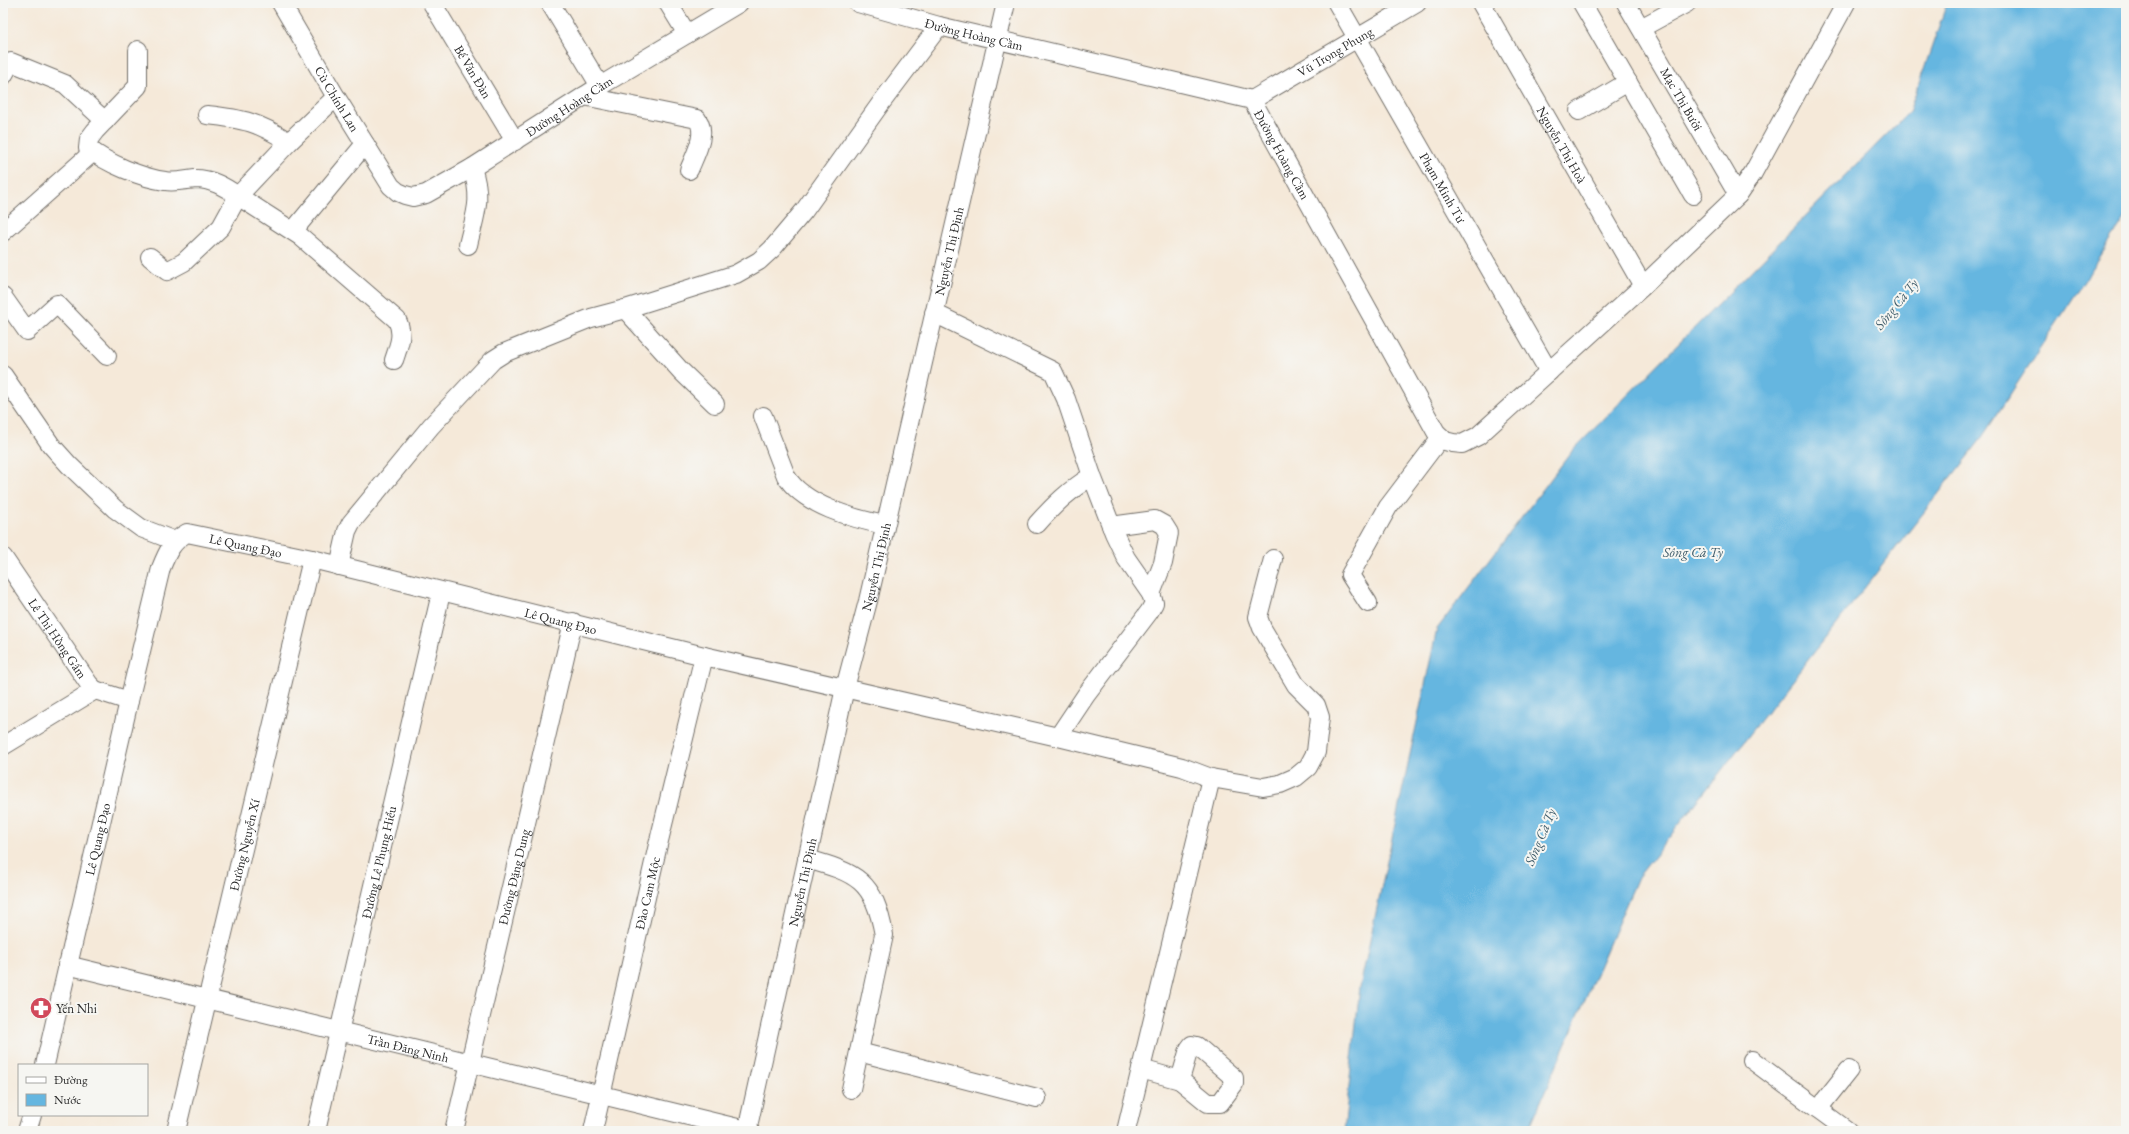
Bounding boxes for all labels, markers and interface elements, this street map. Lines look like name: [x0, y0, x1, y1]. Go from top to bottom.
street label: Đường Hoàng Cầm: [923, 14, 1025, 54]
street label: Vũ Trọng Phụng: [1294, 22, 1376, 80]
street label: Bế Văn Đàn: [451, 42, 496, 101]
street label: Cù Chính Lan: [311, 63, 364, 135]
street label: Mạc Thị Bưởi: [1657, 64, 1707, 134]
street label: Đường Hoàng Cầm: [522, 72, 616, 140]
street label: Nguyễn Thị Hoà: [1533, 103, 1591, 187]
street label: Đường Hoàng Cầm: [1250, 106, 1314, 202]
street label: Phạm Minh Tư: [1416, 149, 1470, 227]
street label: Nguyễn Thị Định: [930, 205, 967, 297]
water label: Sông Cà Ty: [1870, 275, 1922, 334]
street label: Nguyễn Thị Định: [857, 520, 894, 613]
street label: Lê Quang Đạo: [208, 529, 284, 561]
water label: Sông Cà Ty: [1662, 543, 1723, 561]
street label: Lê Thị Hồng Gấm: [25, 595, 91, 682]
street label: Lê Quang Đạo: [523, 603, 599, 638]
street label: Đường Nguyễn Xí: [225, 797, 263, 893]
street label: Lê Quang Đạo: [81, 801, 114, 877]
street label: Đường Lê Phụng Hiểu: [357, 804, 400, 920]
water label: Sông Cà Ty: [1520, 806, 1560, 869]
street label: Đường Đặng Dung: [494, 827, 533, 927]
street label: Nguyễn Thị Định: [784, 836, 820, 928]
street label: Đào Cam Mộc: [630, 855, 664, 931]
pharmacy icon: Yến Nhi: [28, 995, 54, 1021]
place label: Yến Nhi: [56, 1000, 97, 1017]
street label: Trần Đăng Ninh: [365, 1030, 451, 1066]
legend: [18, 1064, 148, 1116]
text: Đường: [54, 1072, 88, 1088]
text: Nước: [54, 1092, 81, 1108]

